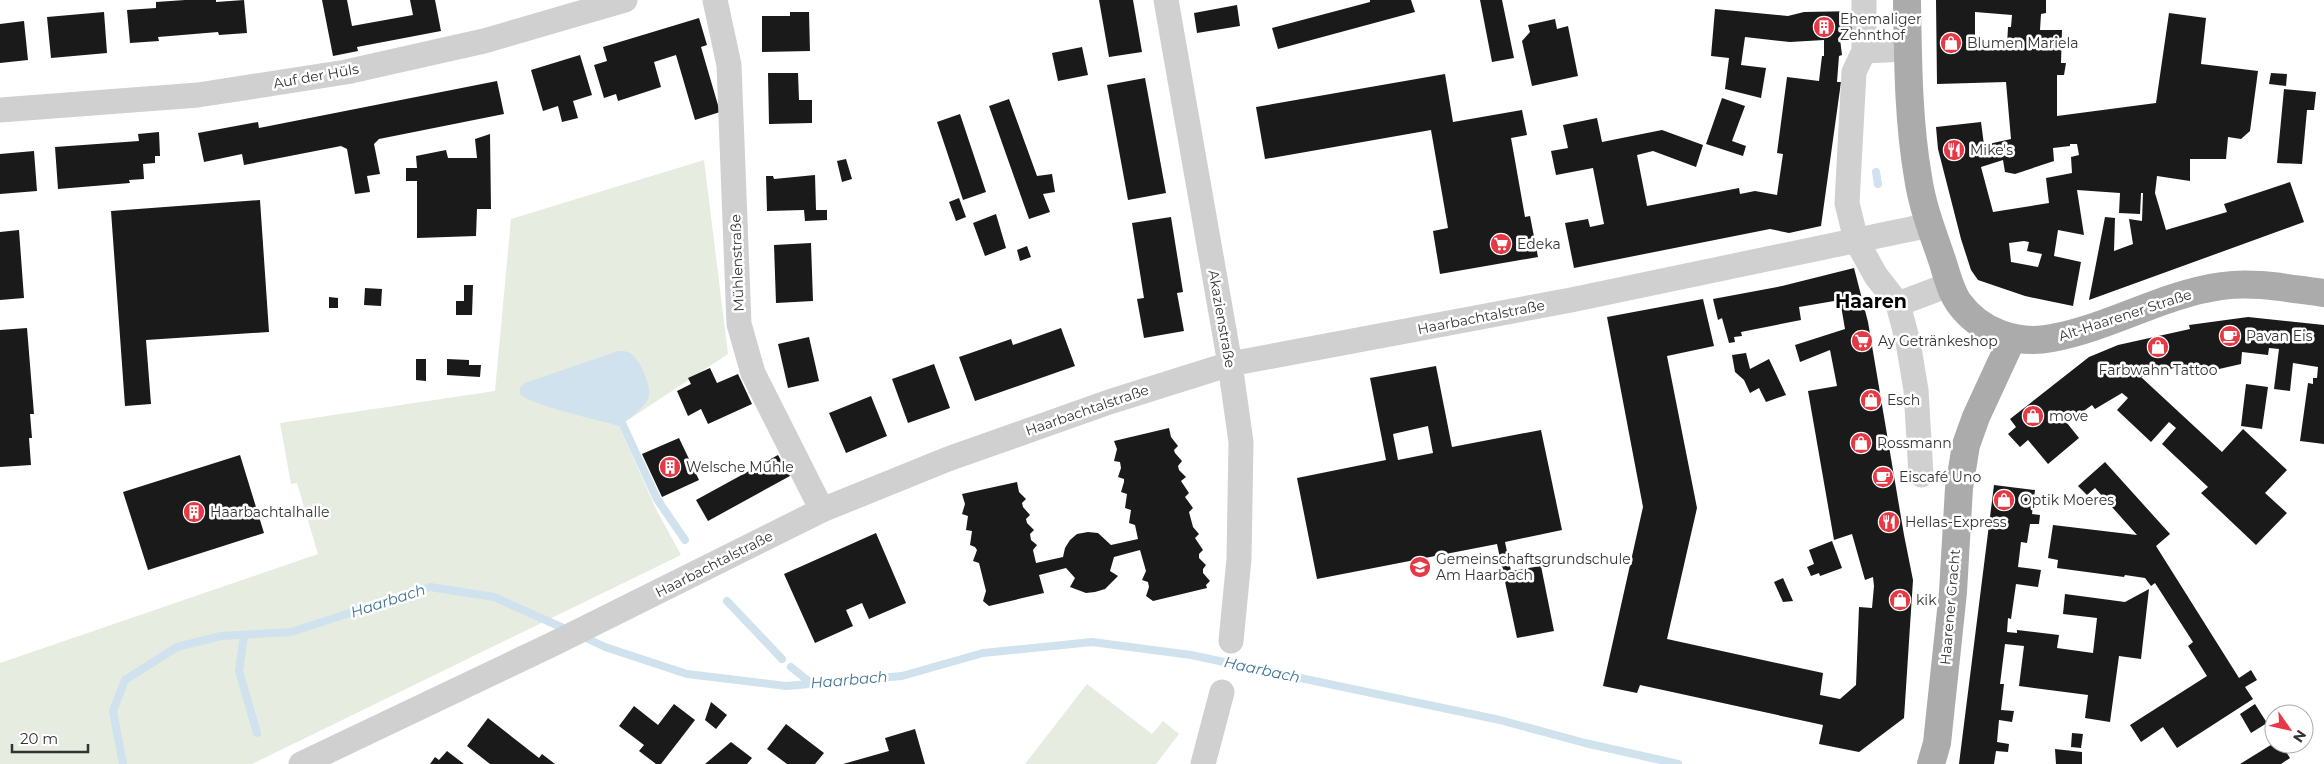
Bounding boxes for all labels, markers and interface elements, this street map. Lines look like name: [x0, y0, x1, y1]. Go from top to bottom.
place label: Ehemaliger Zehnthof: [1840, 10, 1922, 44]
building icon: Ehemaliger Zehnthof: [1812, 15, 1836, 39]
shop icon: Blumen Mariela: [1939, 31, 1963, 55]
place label: Blumen Mariela: [1967, 34, 2079, 52]
street label: Auf der Hüls: [272, 60, 360, 92]
restaurant icon: Mike's: [1942, 138, 1966, 162]
place label: Mike's: [1970, 141, 2013, 159]
street label: Mühlenstraße: [726, 214, 748, 312]
supermarket icon: Edeka: [1489, 232, 1513, 256]
place label: Edeka: [1517, 235, 1561, 253]
street label: Akazienstraße: [1205, 269, 1239, 369]
street label: Alt-Haarener Straße: [2056, 285, 2194, 345]
district label: Haaren: [1835, 290, 1907, 313]
street label: Haarbachtalstraße: [1416, 296, 1546, 338]
cafe icon: Pavan Eis: [2218, 324, 2242, 348]
place label: Pavan Eis: [2246, 327, 2313, 345]
supermarket icon: Ay Getränkeshop: [1850, 329, 1874, 353]
place label: Ay Getränkeshop: [1878, 332, 1998, 350]
shop icon: Farbwahn Tattoo: [2146, 335, 2170, 359]
place label: Farbwahn Tattoo: [2099, 361, 2218, 379]
street label: Haarbachtalstraße: [1023, 380, 1151, 440]
shop icon: Esch: [1859, 388, 1883, 412]
place label: Esch: [1887, 391, 1920, 409]
shop icon: move: [2021, 404, 2045, 428]
place label: move: [2049, 407, 2088, 425]
shop icon: Rossmann: [1849, 431, 1873, 455]
place label: Rossmann: [1877, 434, 1952, 452]
building icon: Welsche Mühle: [658, 455, 682, 479]
place label: Welsche Mühle: [686, 458, 794, 476]
cafe icon: Eiscafé Uno: [1871, 465, 1895, 489]
place label: Eiscafé Uno: [1899, 468, 1981, 486]
shop icon: Optik Moeres: [1992, 488, 2016, 512]
place label: Optik Moeres: [2020, 491, 2114, 509]
building icon: Haarbachtalhalle: [182, 500, 206, 524]
place label: Haarbachtalhalle: [210, 503, 330, 521]
restaurant icon: Hellas-Express: [1877, 510, 1901, 534]
place label: Hellas-Express: [1905, 513, 2007, 531]
street label: Haarbachtalstraße: [652, 527, 776, 601]
street label: Haarener Gracht: [1936, 548, 1964, 666]
place label: Gemeinschaftsgrundschule Am Haarbach: [1436, 550, 1631, 584]
school or university icon: Gemeinschaftsgrundschule Am Haarbach: [1408, 555, 1432, 579]
water label: Haarbach: [348, 580, 428, 621]
shop icon: kik: [1888, 588, 1912, 612]
place label: kik: [1916, 591, 1937, 609]
water label: Haarbach: [1222, 652, 1302, 687]
water label: Haarbach: [810, 667, 888, 692]
north arrow: [2264, 704, 2314, 754]
scale bar: [12, 722, 89, 754]
text: N: [2289, 727, 2310, 746]
text: 20 m: [20, 729, 58, 748]

